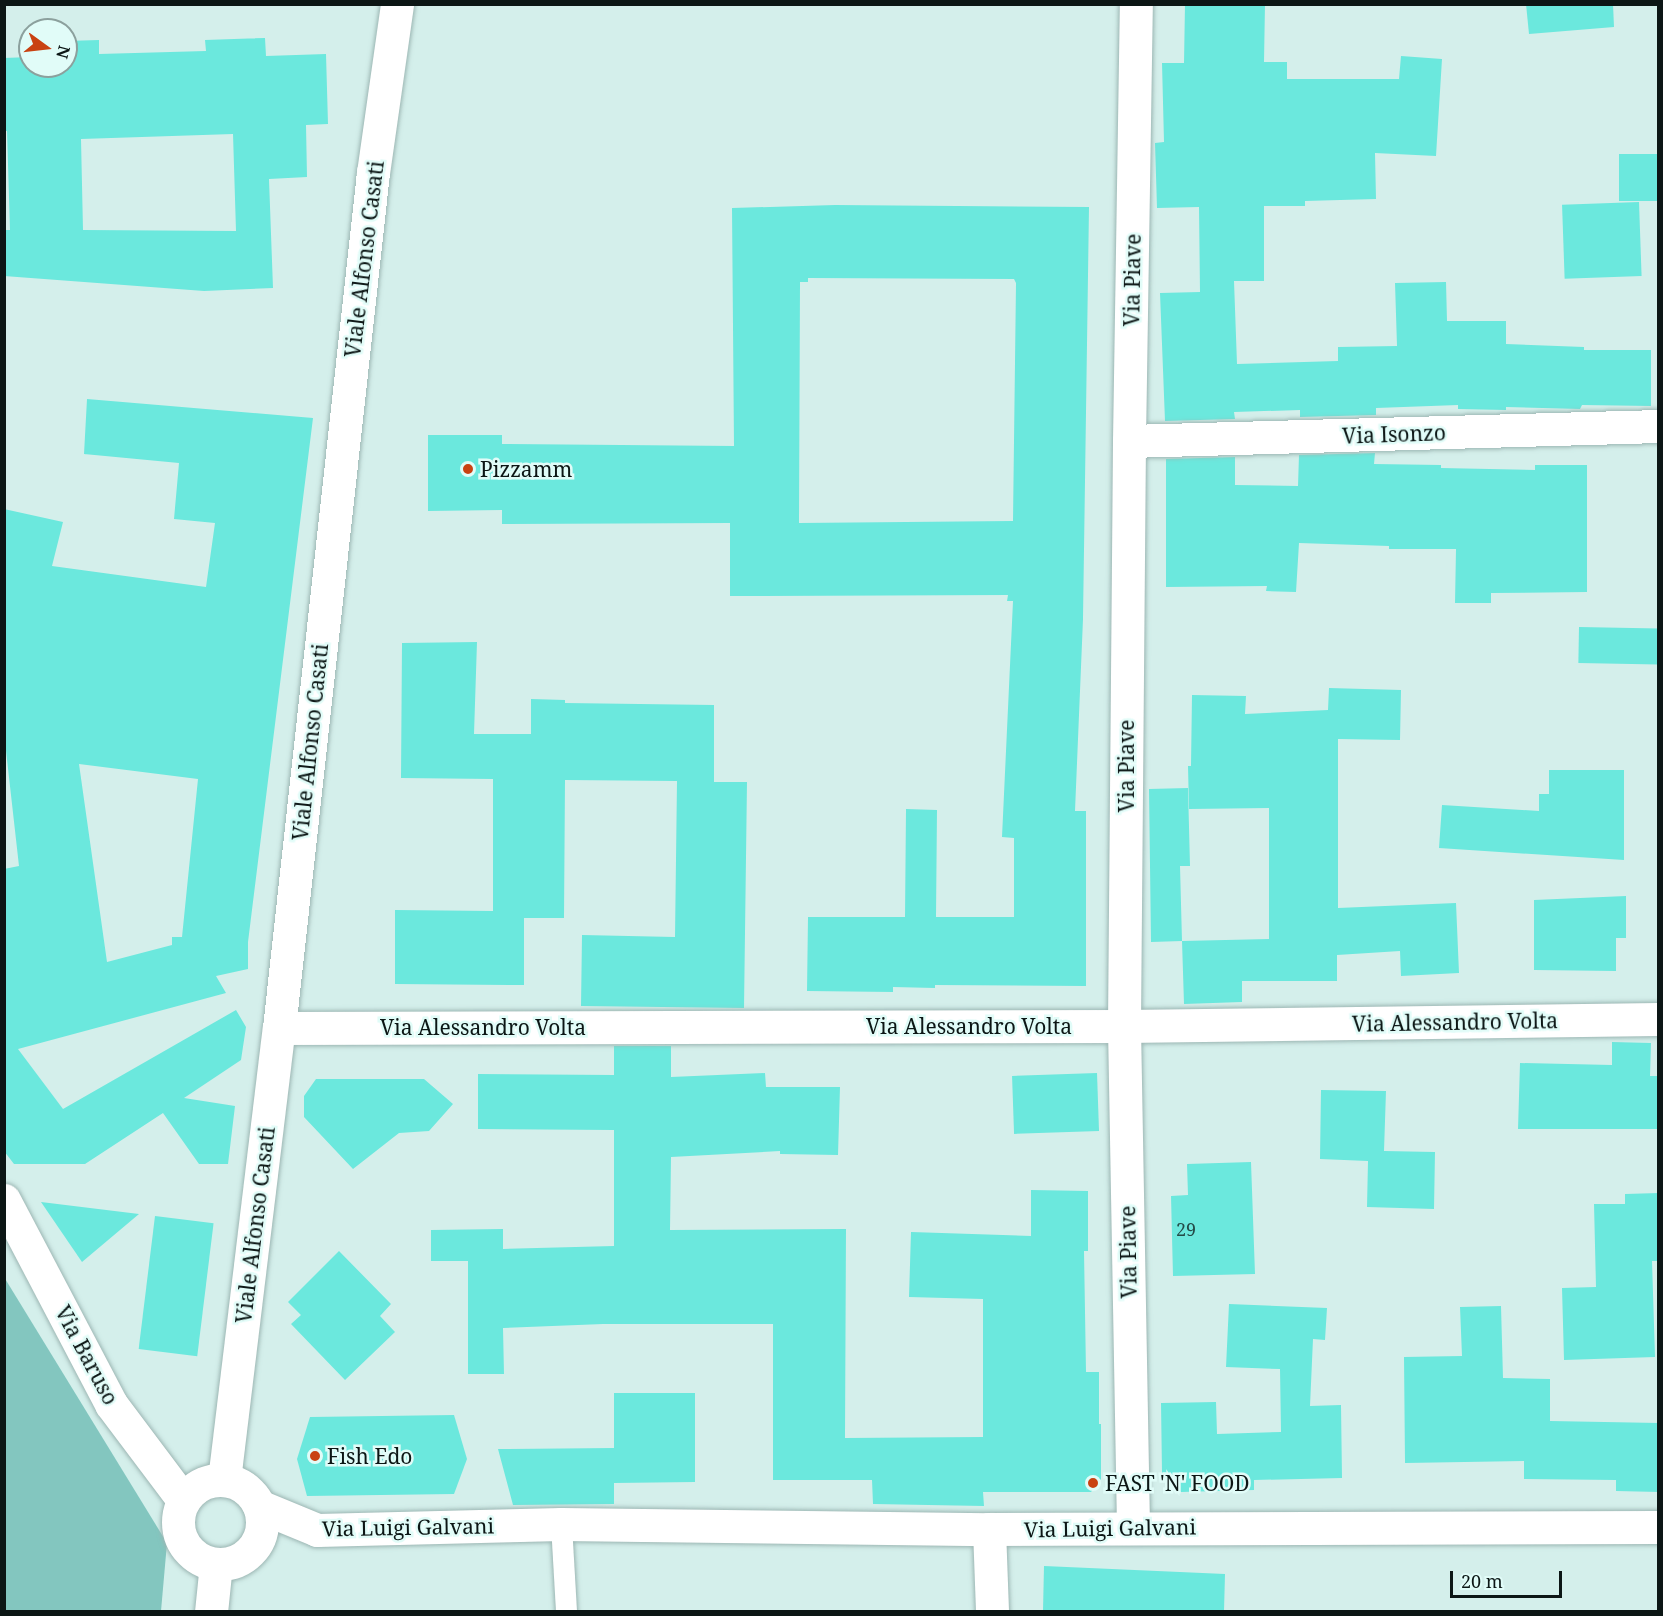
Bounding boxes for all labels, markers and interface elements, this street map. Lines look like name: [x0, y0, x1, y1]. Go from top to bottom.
north arrow: [18, 18, 78, 78]
text: N: [51, 43, 76, 61]
street label: Viale Alfonso Casati: [339, 159, 389, 359]
street label: Via Piave: [1119, 233, 1145, 327]
street label: Via Isonzo: [1342, 420, 1446, 448]
place label: Pizzamm: [480, 456, 572, 482]
marker: Pizzamm: [461, 462, 475, 476]
street label: Viale Alfonso Casati: [287, 642, 333, 842]
street label: Via Piave: [1113, 720, 1139, 812]
street label: Via Alessandro Volta: [1352, 1008, 1558, 1036]
street label: Via Alessandro Volta: [866, 1013, 1072, 1039]
street label: Via Alessandro Volta: [380, 1014, 586, 1040]
street label: Viale Alfonso Casati: [230, 1125, 280, 1325]
street label: Via Piave: [1115, 1205, 1141, 1299]
house number: 29: [1176, 1218, 1196, 1240]
street label: Via Baruso: [50, 1301, 124, 1409]
place label: Fish Edo: [327, 1443, 412, 1469]
marker: Fish Edo: [308, 1449, 322, 1463]
place label: FAST 'N' FOOD: [1105, 1470, 1250, 1496]
marker: FAST 'N' FOOD: [1086, 1476, 1100, 1490]
street label: Via Luigi Galvani: [322, 1513, 494, 1541]
street label: Via Luigi Galvani: [1024, 1514, 1196, 1542]
scale bar: [1453, 1559, 1566, 1597]
text: 20 m: [1461, 1569, 1503, 1593]

